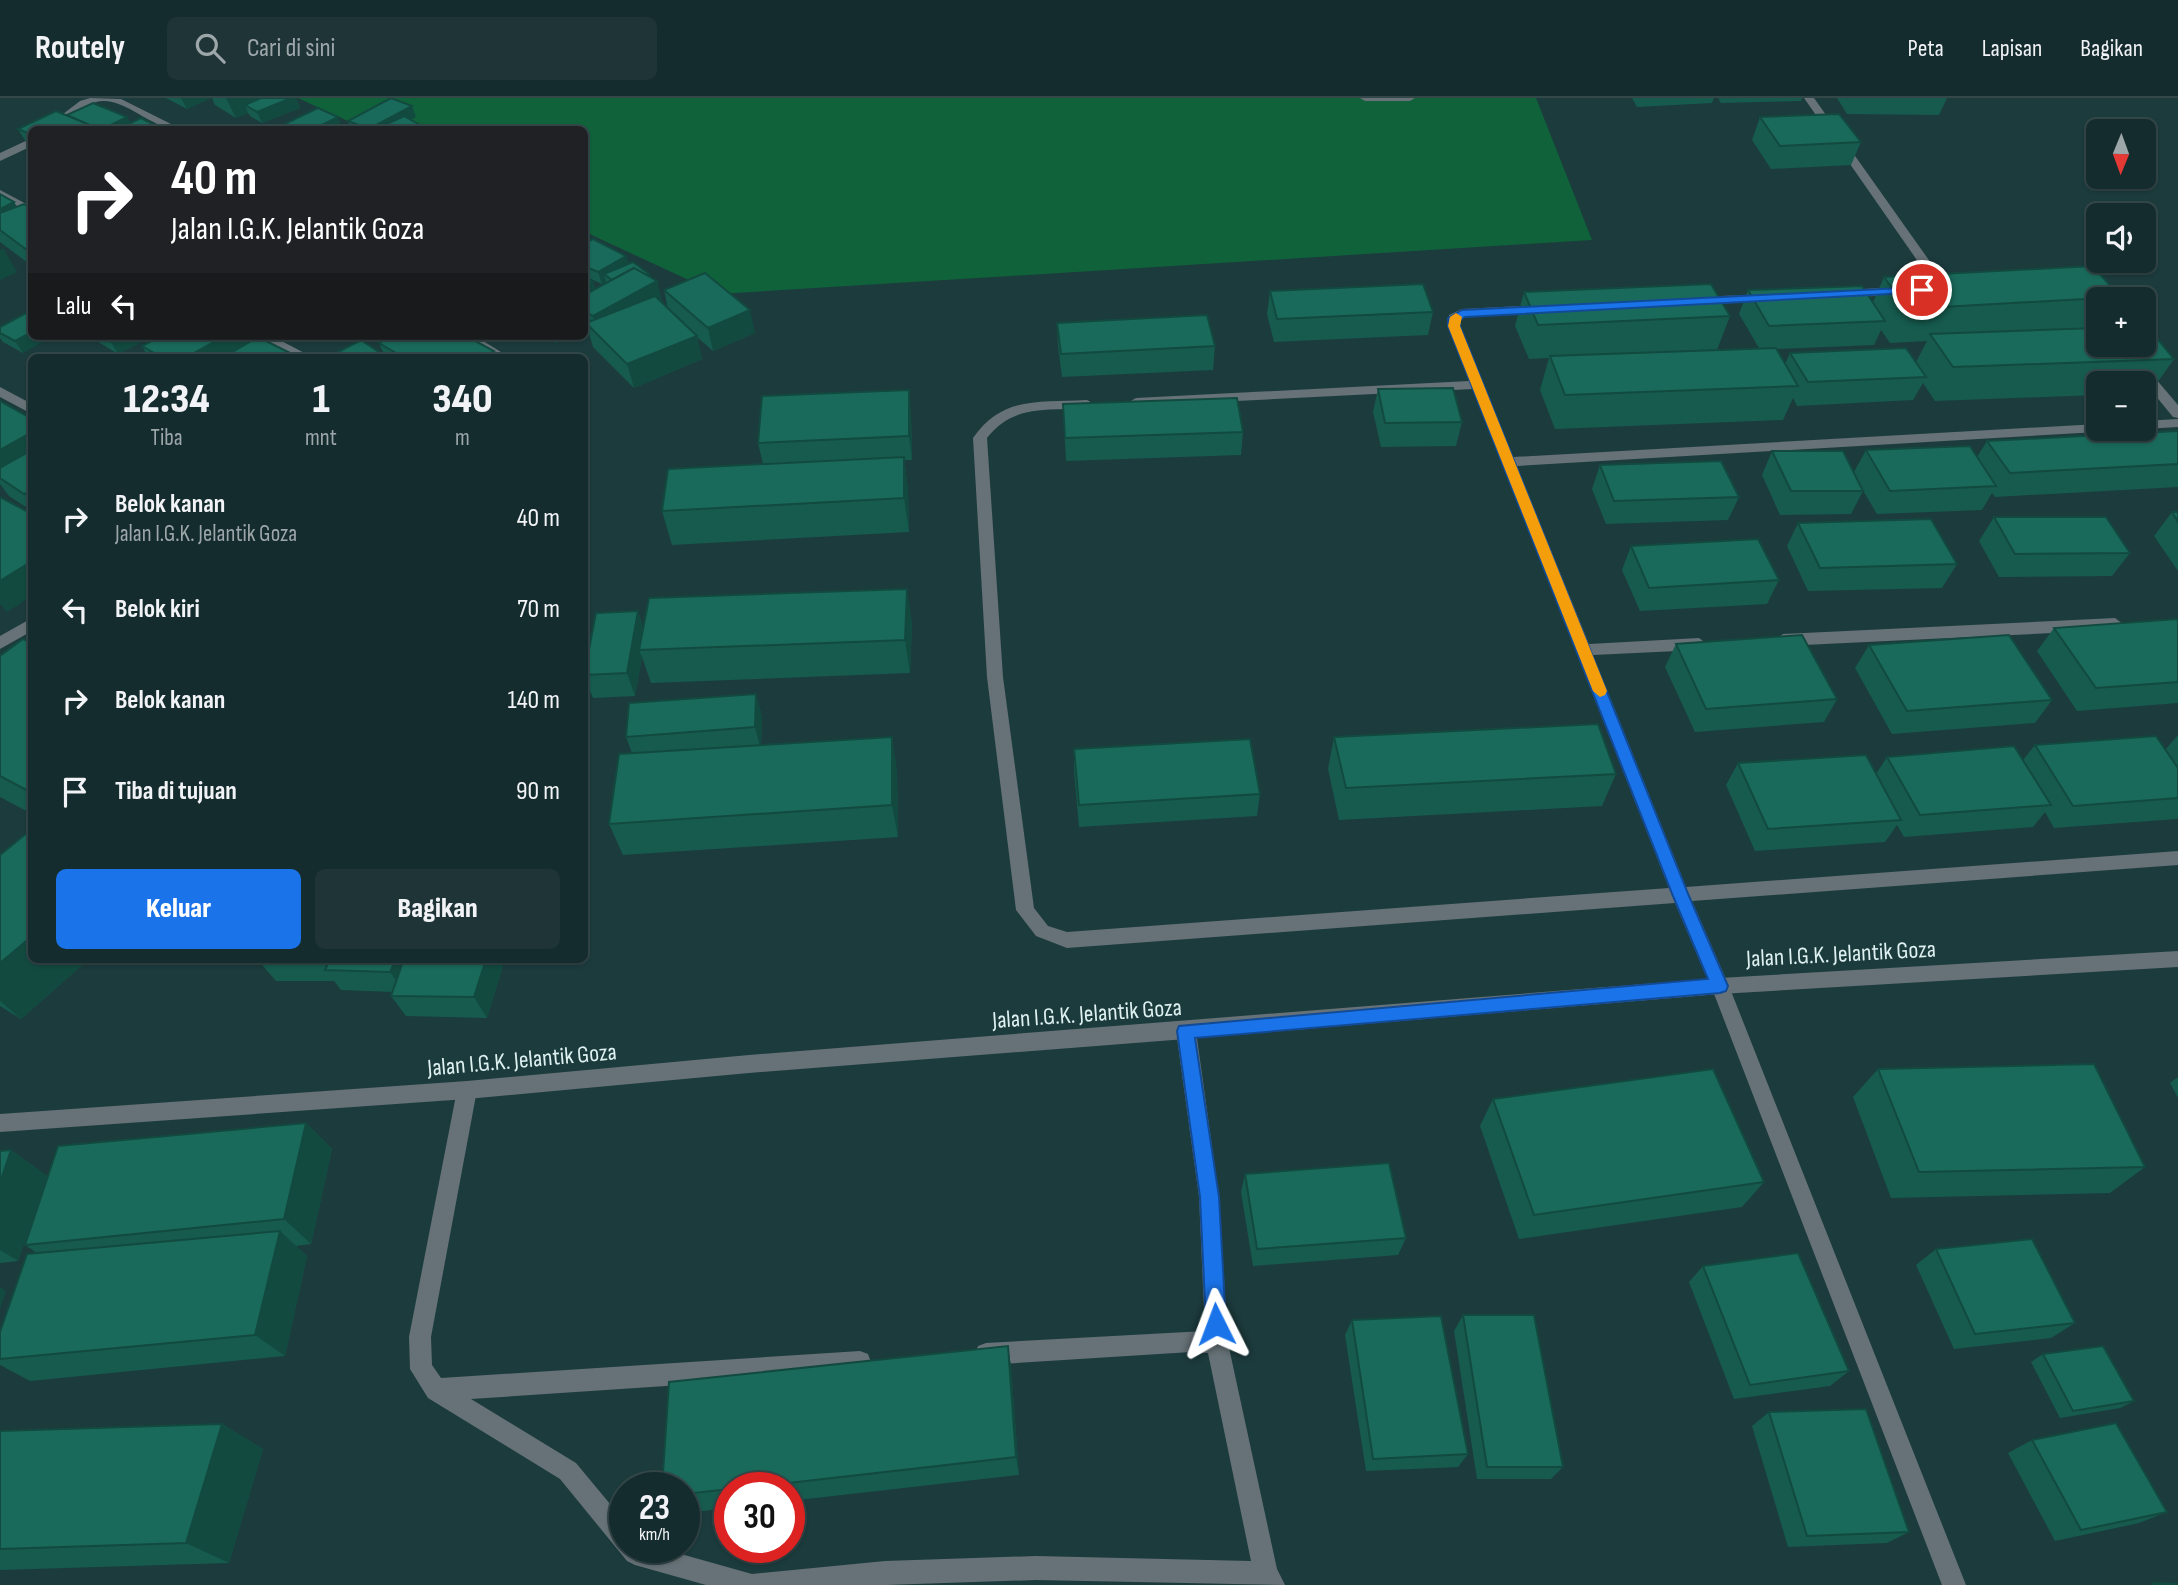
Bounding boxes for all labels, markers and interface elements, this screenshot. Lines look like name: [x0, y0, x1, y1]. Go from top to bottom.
search box: [167, 17, 657, 80]
text: Routely: [35, 28, 125, 68]
icon: search: [191, 29, 229, 67]
text: Cari di sini: [247, 33, 335, 64]
text: Peta: [1908, 34, 1944, 63]
text: Lapisan: [1982, 34, 2042, 63]
text: Bagikan: [2080, 34, 2143, 63]
north arrow: [2086, 119, 2156, 189]
map controls: [2086, 119, 2156, 441]
text: 40 m: [171, 150, 257, 209]
icon: right: [56, 154, 147, 245]
button: sound: [2086, 203, 2156, 273]
text: Jalan I.G.K. Jelantik Goza: [171, 210, 424, 249]
pin: [1892, 260, 1952, 320]
icon: arrive: [1903, 271, 1941, 309]
icon: left: [105, 287, 143, 325]
button: +: [2086, 287, 2156, 357]
text: Lalu: [56, 291, 91, 322]
button: −: [2086, 371, 2156, 441]
text: 12:34: [123, 374, 210, 425]
text: 1: [312, 374, 330, 425]
text: 340: [432, 374, 493, 425]
text: Tiba: [151, 424, 183, 452]
text: mnt: [305, 424, 337, 452]
text: m: [455, 424, 470, 452]
text: Belok kanan: [115, 489, 225, 520]
icon: right: [56, 500, 94, 538]
text: 40 m: [517, 503, 560, 534]
text: Jalan I.G.K. Jelantik Goza: [115, 520, 297, 548]
icon: left: [56, 591, 94, 629]
text: Belok kiri: [115, 594, 200, 625]
text: 70 m: [517, 594, 560, 625]
icon: right: [56, 682, 94, 720]
text: Belok kanan: [115, 685, 225, 716]
text: 140 m: [508, 685, 560, 716]
icon: arrive: [56, 773, 94, 811]
text: Tiba di tujuan: [115, 776, 237, 807]
text: 90 m: [516, 776, 560, 807]
button: Keluar: [56, 869, 301, 949]
button: Bagikan: [315, 869, 560, 949]
street label: Jalan I.G.K. Jelantik Goza: [1744, 935, 1937, 974]
street label: Jalan I.G.K. Jelantik Goza: [990, 993, 1183, 1035]
street label: Jalan I.G.K. Jelantik Goza: [425, 1037, 618, 1083]
position arrow: [1179, 1287, 1253, 1361]
speed limit sign: 30: [714, 1472, 805, 1563]
text: 23: [639, 1487, 670, 1530]
text: km/h: [639, 1524, 670, 1545]

